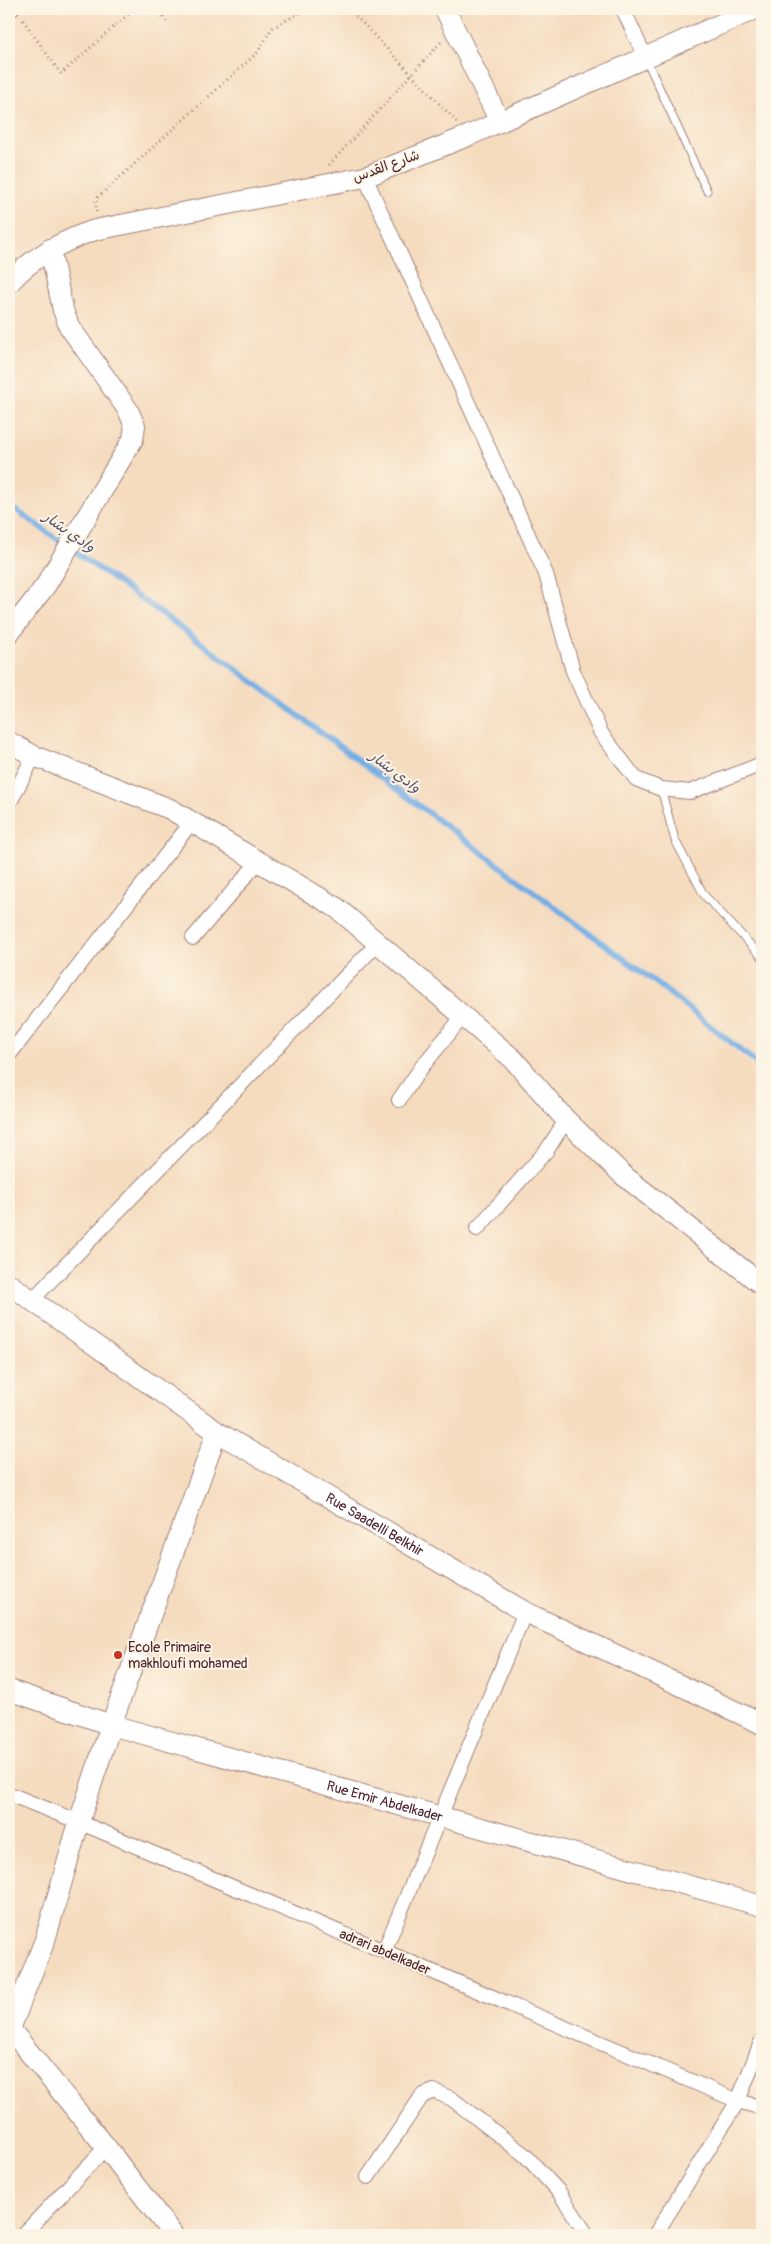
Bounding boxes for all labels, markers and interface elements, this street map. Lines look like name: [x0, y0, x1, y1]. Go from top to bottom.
street label: شارع القدس: [350, 146, 422, 187]
water label: وادي بشار: [37, 506, 99, 558]
water label: وادي بشار: [364, 745, 424, 798]
street label: Rue Saadelli Belkhir: [323, 1489, 427, 1559]
place label: Ecole Primaire makhloufi mohamed: [128, 1639, 248, 1672]
marker: Ecole Primaire makhloufi mohamed: [112, 1649, 124, 1661]
street label: Rue Emir Abdelkader: [325, 1777, 445, 1825]
street label: adrari abdelkader: [337, 1925, 433, 1979]

